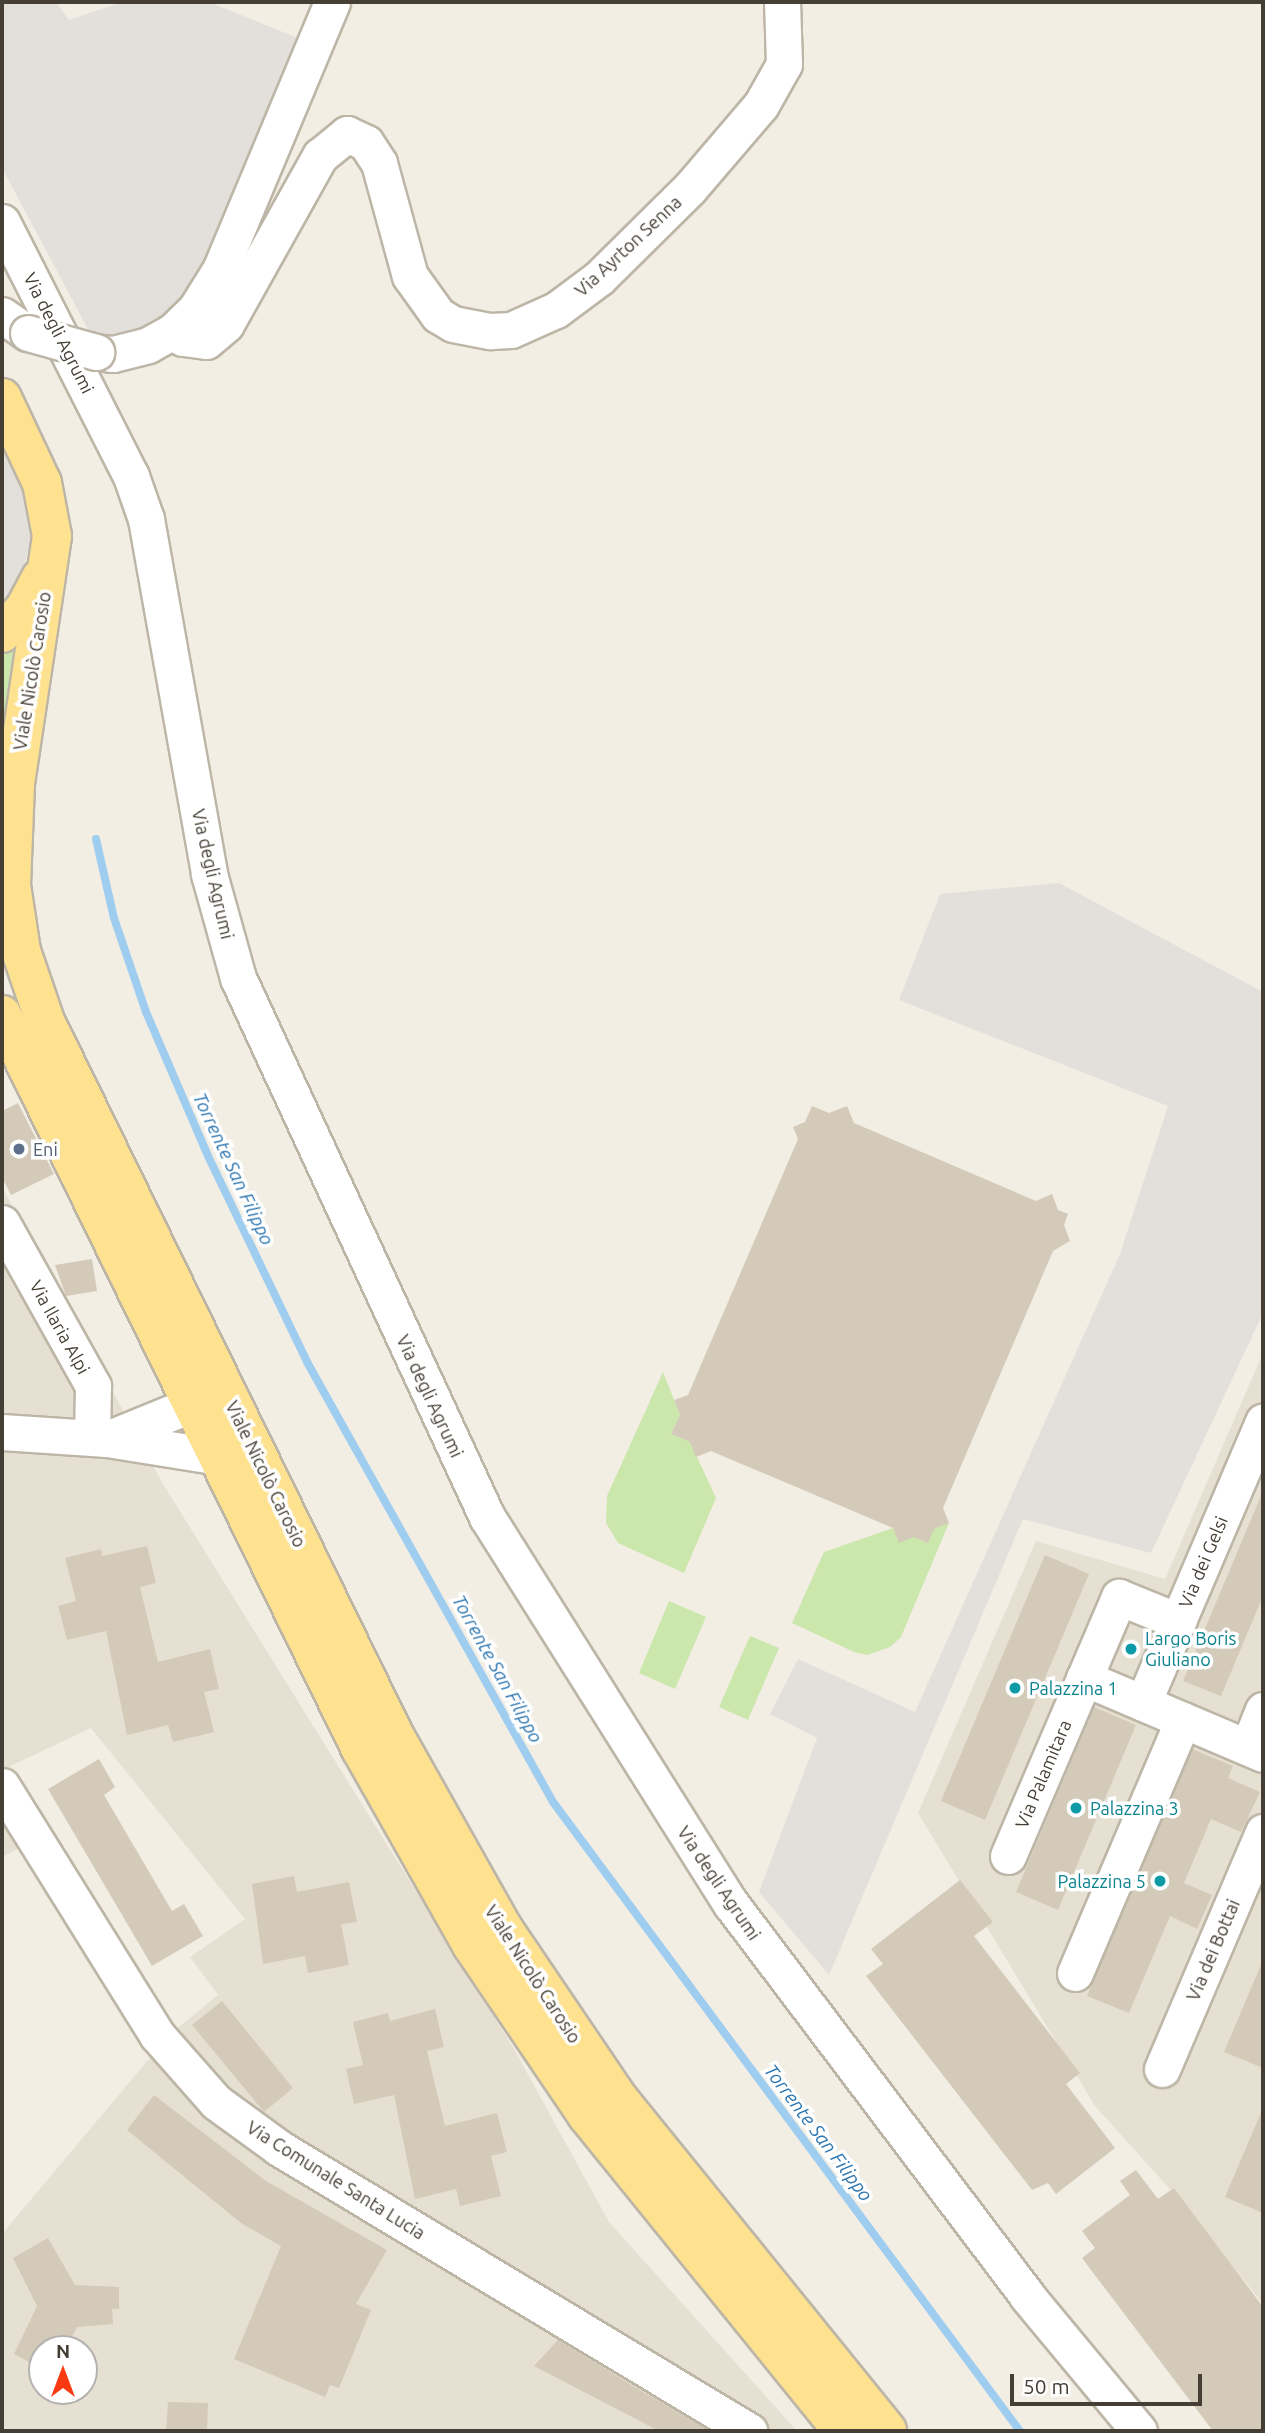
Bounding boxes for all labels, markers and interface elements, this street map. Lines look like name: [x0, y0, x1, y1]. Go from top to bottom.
street label: Via Ayrton Senna: [570, 191, 686, 301]
street label: Via degli Agrumi: [19, 269, 99, 397]
street label: Viale Nicolò Carosio: [9, 590, 55, 752]
street label: Via degli Agrumi: [188, 807, 238, 941]
water label: Torrente San Filippo: [188, 1089, 278, 1249]
place label: Eni: [33, 1138, 58, 1160]
marker: Eni: [11, 1141, 27, 1157]
street label: Via Ilaria Alpi: [25, 1276, 95, 1378]
street label: Via degli Agrumi: [392, 1331, 468, 1461]
street label: Viale Nicolò Carosio: [221, 1397, 311, 1551]
street label: Via dei Gelsi: [1174, 1513, 1232, 1611]
water label: Torrente San Filippo: [447, 1591, 547, 1747]
place label: Largo Boris Giuliano: [1145, 1628, 1236, 1670]
marker: Largo Boris Giuliano: [1123, 1641, 1139, 1657]
place label: Palazzina 1: [1029, 1677, 1118, 1699]
marker: Palazzina 1: [1007, 1680, 1023, 1696]
street label: Via Palamitara: [1010, 1716, 1076, 1832]
place label: Palazzina 3: [1090, 1797, 1179, 1819]
marker: Palazzina 3: [1068, 1800, 1084, 1816]
street label: Via degli Agrumi: [673, 1822, 765, 1944]
place label: Palazzina 5: [1057, 1870, 1146, 1892]
marker: Palazzina 5: [1152, 1873, 1168, 1889]
street label: Via dei Bottai: [1182, 1896, 1244, 2004]
street label: Viale Nicolò Carosio: [480, 1901, 586, 2047]
water label: Torrente San Filippo: [759, 2060, 877, 2206]
street label: Via Comunale Santa Lucia: [243, 2116, 429, 2244]
north arrow: [28, 2335, 98, 2405]
text: N: [56, 2340, 70, 2362]
scale bar: [1013, 2360, 1206, 2404]
text: 50 m: [1023, 2374, 1070, 2398]

